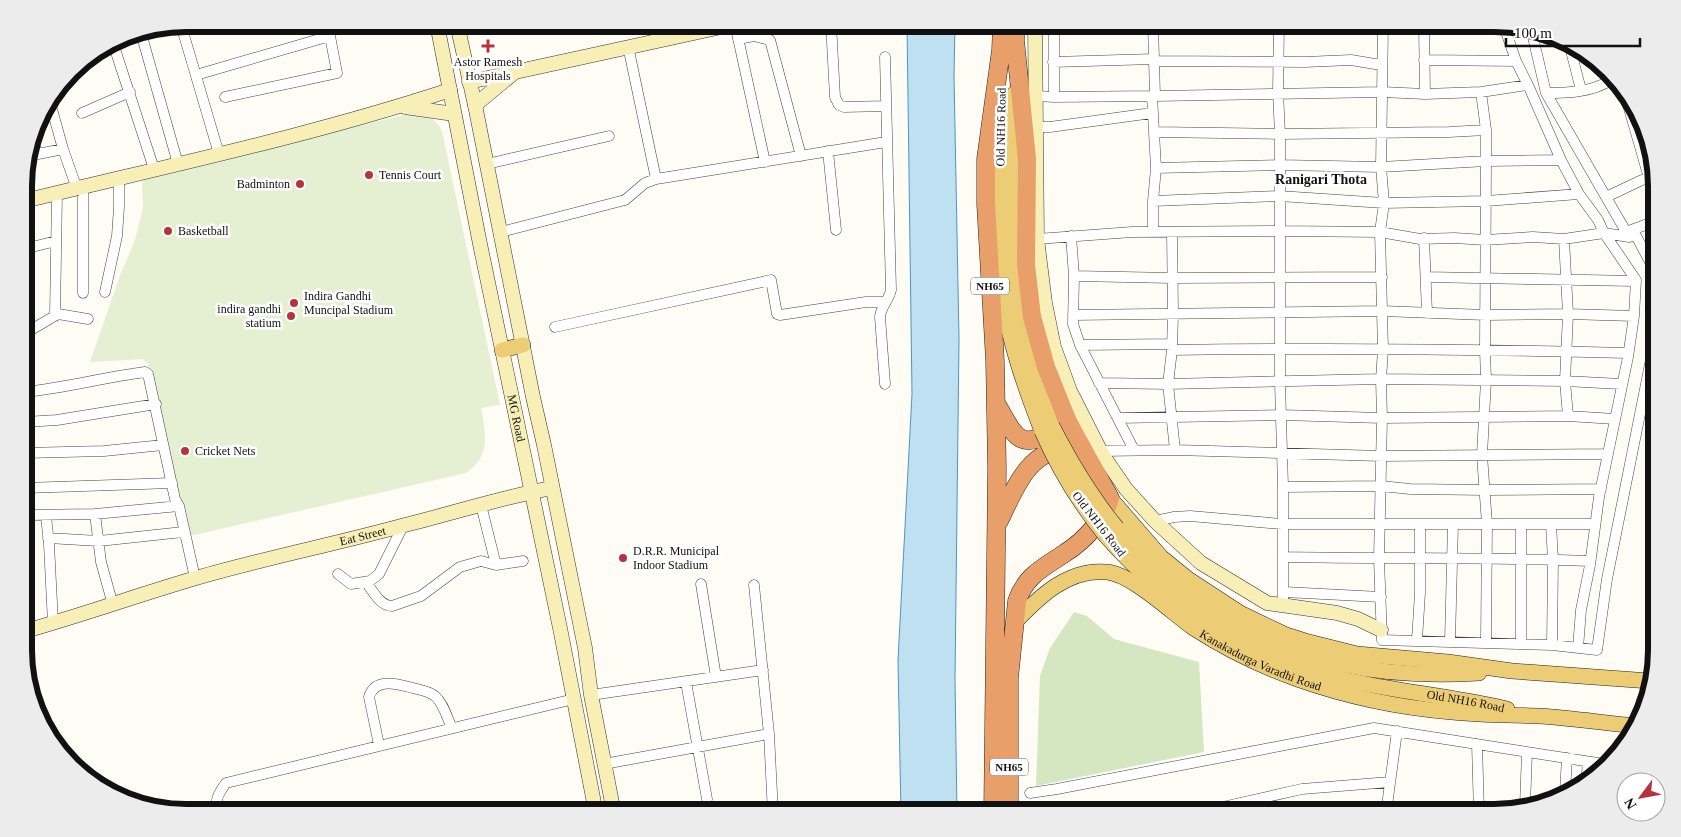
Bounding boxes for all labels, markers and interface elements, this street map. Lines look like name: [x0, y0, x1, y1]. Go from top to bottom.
scale bar: [1506, 15, 1640, 47]
text: 100 m: [1514, 25, 1552, 41]
marker: Astor Ramesh Hospitals: [481, 39, 495, 53]
place label: Astor Ramesh Hospitals: [454, 55, 522, 83]
street label: Old NH16 Road: [993, 88, 1009, 166]
place label: Tennis Court: [379, 168, 442, 182]
marker: Tennis Court: [363, 169, 375, 181]
district label: Ranigari Thota: [1275, 172, 1367, 187]
place label: Badminton: [237, 177, 290, 191]
marker: Badminton: [294, 178, 306, 190]
place label: Basketball: [178, 224, 229, 238]
marker: Basketball: [162, 225, 174, 237]
road number: NH65: [971, 278, 1009, 294]
place label: Indira Gandhi Muncipal Stadium: [304, 289, 394, 317]
marker: Indira Gandhi Muncipal Stadium: [288, 297, 300, 309]
place label: indira gandhi statium: [217, 302, 282, 330]
marker: indira gandhi statium: [285, 310, 297, 322]
street label: MG Road: [505, 393, 528, 443]
place label: Cricket Nets: [195, 444, 256, 458]
marker: Cricket Nets: [179, 445, 191, 457]
street label: Old NH16 Road: [1069, 489, 1129, 559]
street label: Eat Street: [338, 523, 388, 548]
place label: D.R.R. Municipal Indoor Stadium: [633, 544, 720, 572]
marker: D.R.R. Municipal Indoor Stadium: [617, 552, 629, 564]
street label: Kanakadurga Varadhi Road: [1197, 627, 1323, 694]
street label: Old NH16 Road: [1426, 687, 1506, 715]
road number: NH65: [990, 759, 1028, 776]
north arrow: [1616, 772, 1666, 822]
text: N: [1621, 795, 1639, 812]

